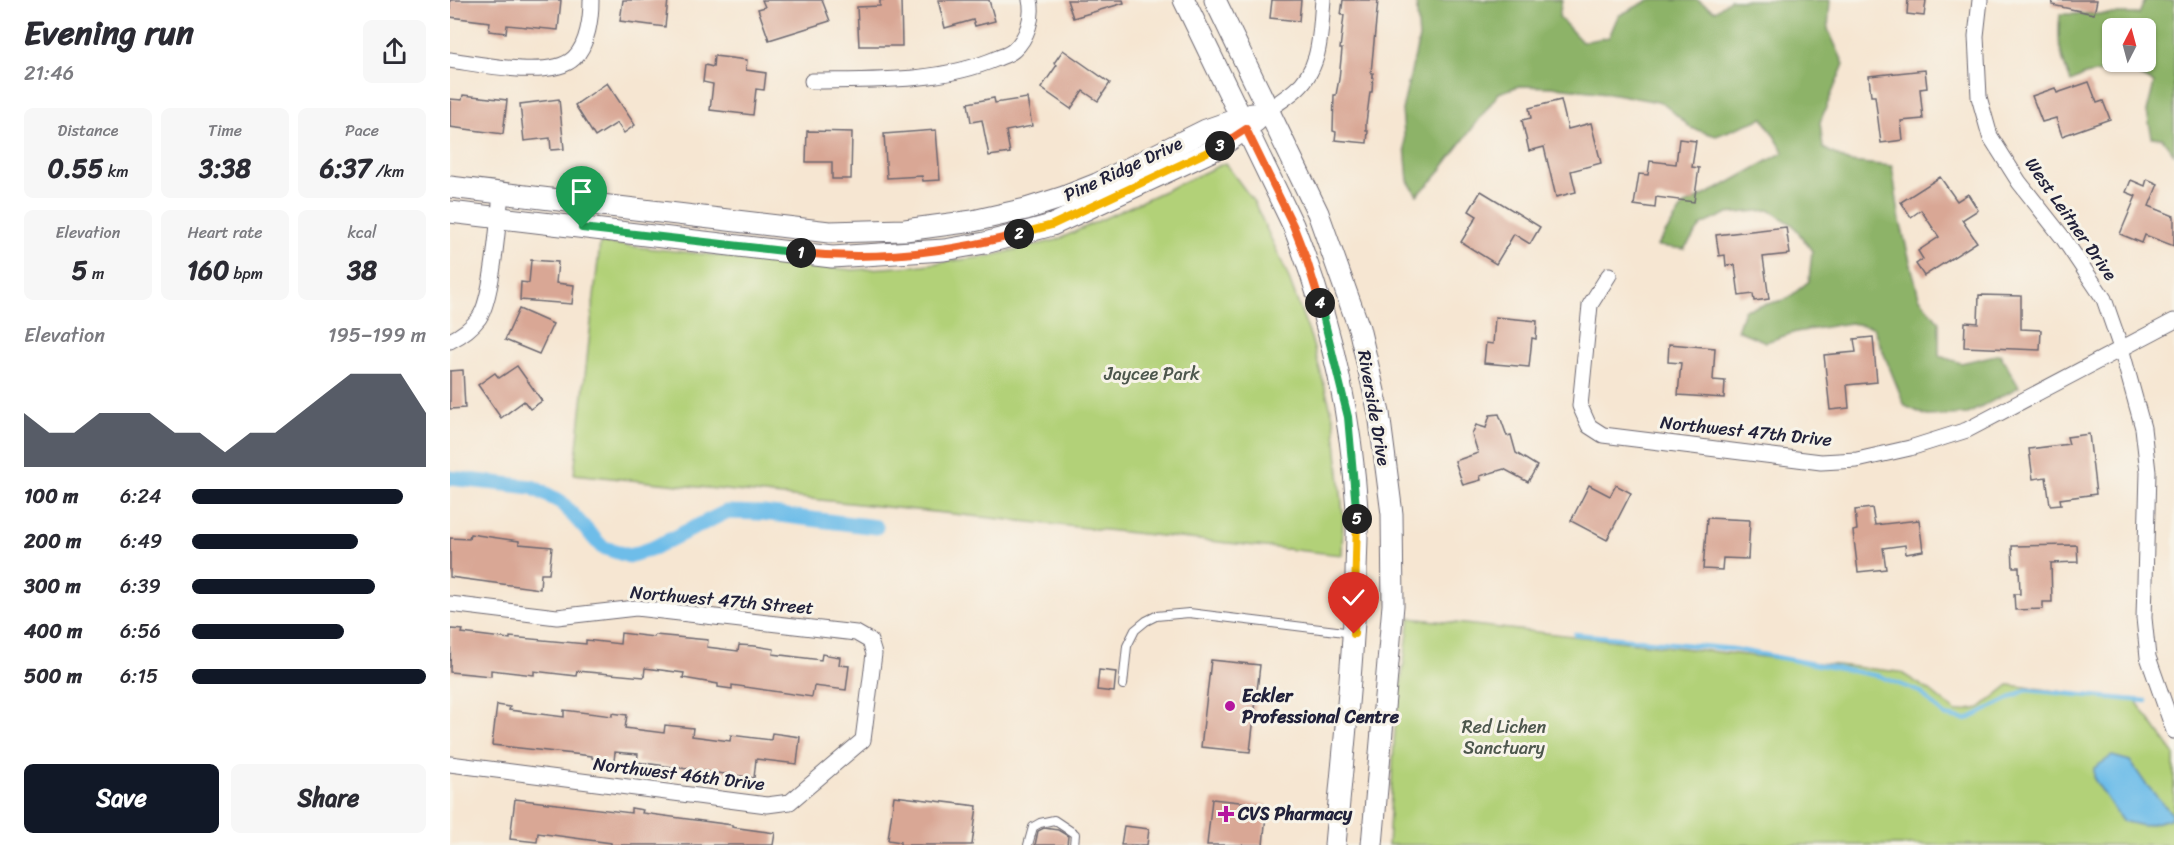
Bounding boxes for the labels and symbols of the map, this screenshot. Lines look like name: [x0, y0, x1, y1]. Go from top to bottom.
north arrow: [2102, 18, 2156, 72]
street label: Pine Ridge Drive: [1058, 127, 1188, 211]
pin: 3: [1205, 131, 1235, 161]
street label: West Leitner Drive: [2016, 150, 2126, 288]
pin: [556, 166, 607, 228]
pin: 2: [1004, 219, 1034, 249]
pin: 1: [786, 238, 816, 268]
pin: 4: [1305, 288, 1335, 318]
street label: Riverside Drive: [1348, 348, 1400, 469]
park label: Jaycee Park: [1103, 358, 1200, 390]
street label: Northwest 47th Drive: [1659, 406, 1833, 456]
pin: 5: [1342, 504, 1372, 534]
pin: [1328, 572, 1379, 634]
street label: Northwest 47th Street: [629, 576, 815, 624]
place label: Eckler Professional Centre: [1242, 680, 1400, 733]
marker: Eckler Professional Centre: [1223, 699, 1237, 713]
park label: Red Lichen Sanctuary: [1462, 711, 1547, 764]
street label: Northwest 46th Drive: [591, 748, 767, 800]
place label: CVS Pharmacy: [1237, 798, 1353, 830]
marker: CVS Pharmacy: [1219, 807, 1233, 821]

